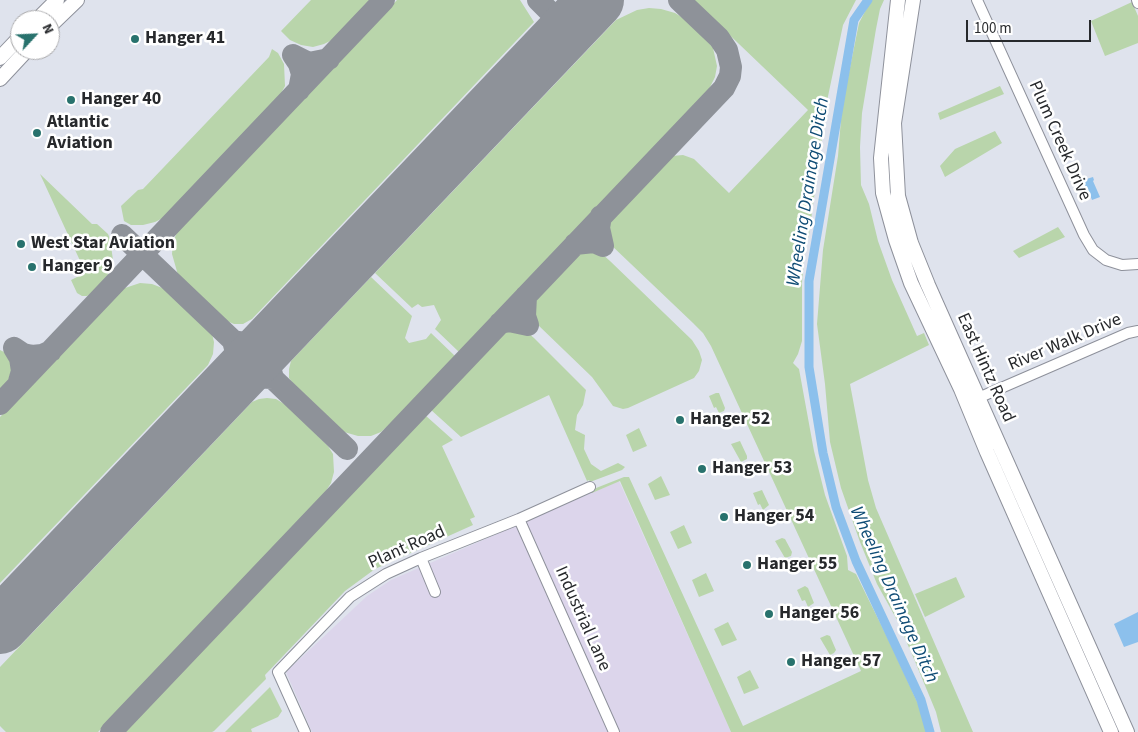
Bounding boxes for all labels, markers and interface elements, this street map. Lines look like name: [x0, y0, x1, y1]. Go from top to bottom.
north arrow: [10, 10, 60, 60]
scale bar: [968, 10, 1093, 42]
text: 100 m: [974, 18, 1012, 39]
text: N: [37, 21, 59, 38]
place label: Hanger 41: [145, 28, 225, 50]
marker: Hanger 41: [129, 33, 141, 45]
street label: Plum Creek Drive: [1023, 78, 1095, 204]
place label: Hanger 40: [81, 89, 161, 111]
marker: Hanger 40: [65, 94, 77, 106]
water label: Wheeling Drainage Ditch: [783, 96, 835, 288]
place label: Atlantic Aviation: [47, 112, 113, 154]
marker: Atlantic Aviation: [31, 127, 43, 139]
place label: West Star Aviation: [31, 233, 175, 255]
marker: West Star Aviation: [15, 238, 27, 250]
place label: Hanger 9: [42, 256, 113, 278]
marker: Hanger 9: [26, 261, 38, 273]
street label: River Walk Drive: [1005, 309, 1125, 377]
street label: East Hintz Road: [951, 310, 1019, 426]
place label: Hanger 52: [690, 409, 770, 431]
marker: Hanger 52: [674, 414, 686, 426]
place label: Hanger 53: [712, 458, 792, 480]
marker: Hanger 53: [696, 463, 708, 475]
water label: Wheeling Drainage Ditch: [844, 503, 942, 687]
place label: Hanger 54: [734, 506, 814, 528]
marker: Hanger 54: [718, 511, 730, 523]
street label: Plant Road: [365, 521, 449, 575]
place label: Hanger 55: [757, 554, 837, 576]
marker: Hanger 55: [741, 559, 753, 571]
street label: Industrial Lane: [549, 563, 615, 675]
place label: Hanger 56: [779, 603, 859, 625]
marker: Hanger 56: [763, 608, 775, 620]
place label: Hanger 57: [801, 651, 881, 673]
marker: Hanger 57: [785, 656, 797, 668]

